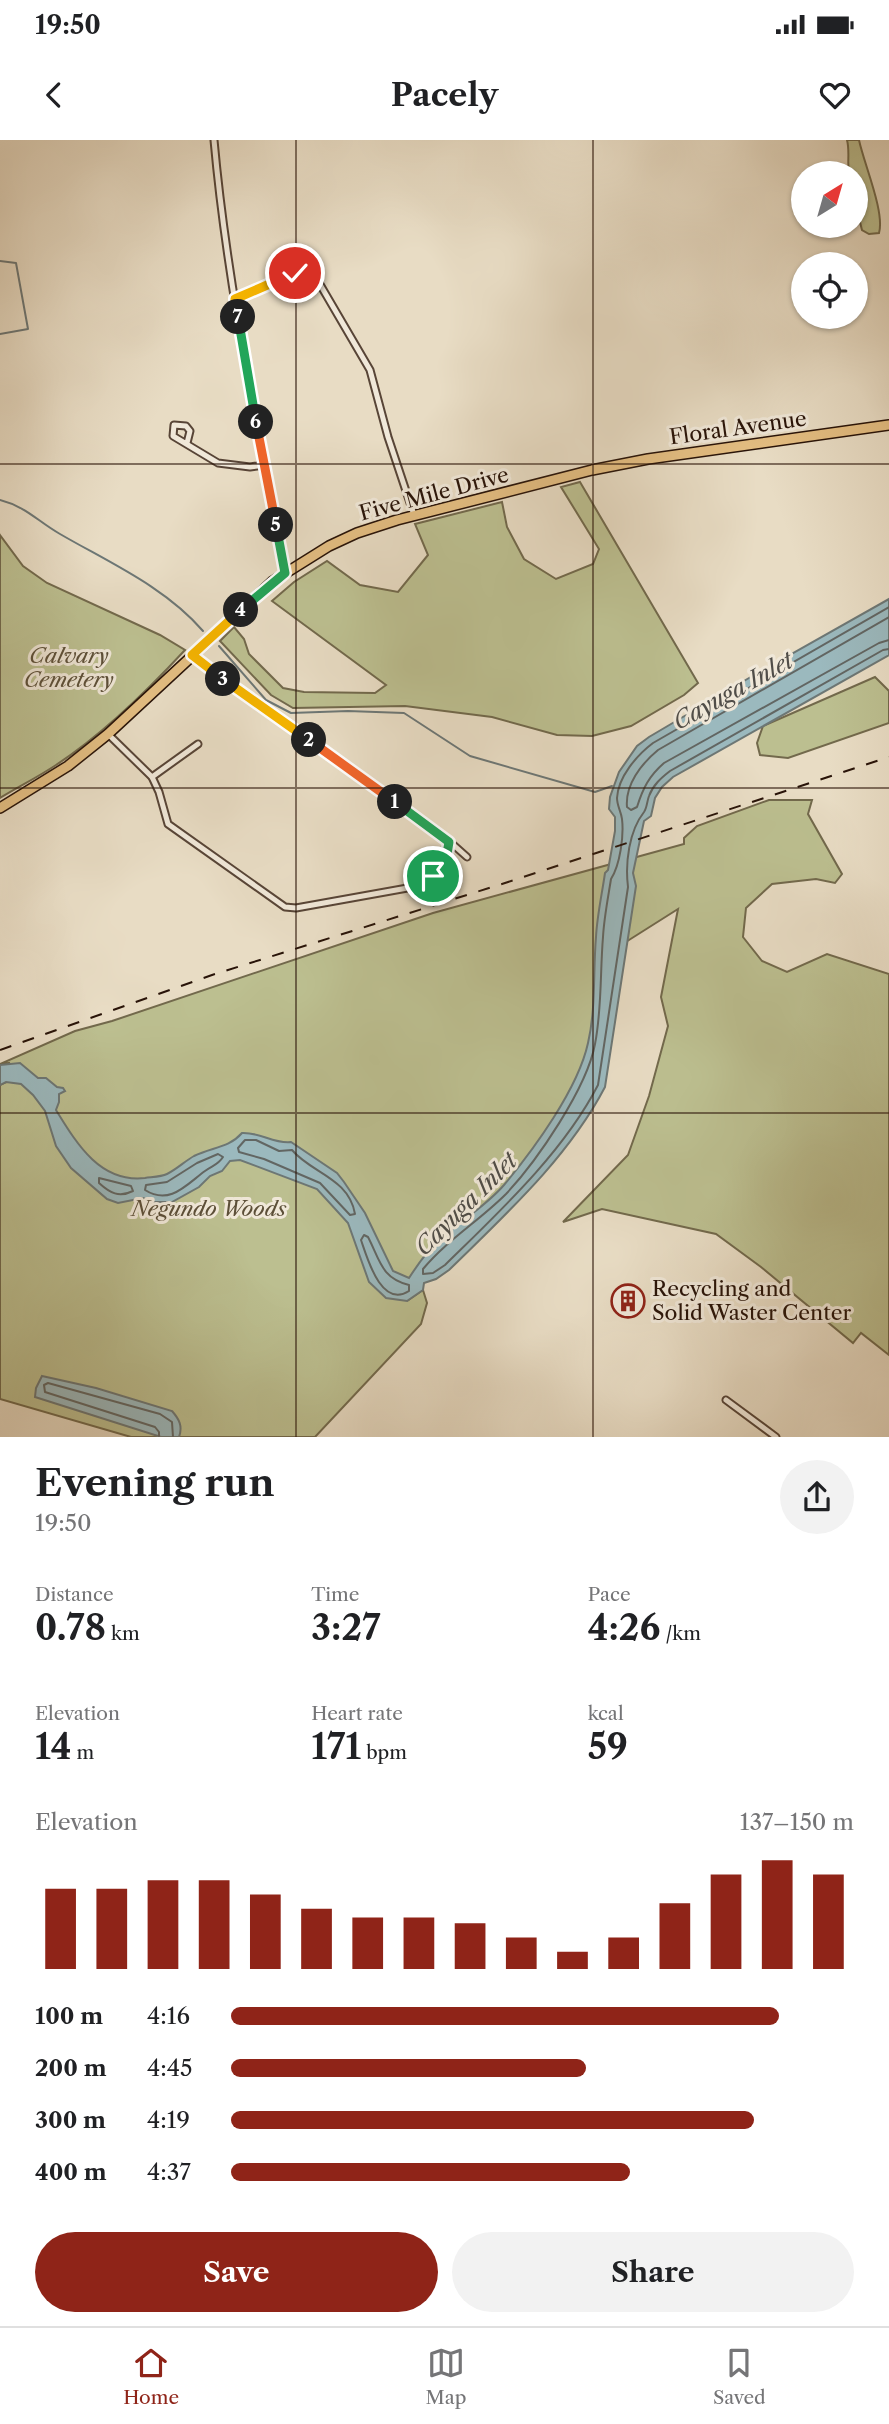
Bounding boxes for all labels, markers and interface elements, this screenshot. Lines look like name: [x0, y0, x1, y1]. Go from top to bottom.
text: 19:50: [35, 9, 101, 41]
text: Pacely: [391, 75, 498, 114]
icon: back: [35, 76, 73, 114]
icon: heart: [816, 76, 854, 114]
north arrow: [791, 161, 868, 238]
map controls: [791, 161, 868, 329]
pin: [265, 243, 325, 303]
button: locate: [791, 252, 868, 329]
icon: check: [276, 254, 314, 292]
pin: 7: [220, 300, 256, 334]
text: 7: [233, 305, 242, 328]
pin: 6: [238, 404, 274, 440]
street label: Floral Avenue: [668, 406, 808, 449]
text: 6: [250, 410, 261, 433]
street label: Five Mile Drive: [356, 462, 511, 525]
pin: 5: [258, 508, 294, 542]
text: 5: [270, 513, 281, 536]
pin: 4: [224, 592, 258, 628]
text: 4: [235, 598, 246, 621]
park label: Calvary Cemetery: [24, 643, 114, 692]
water label: Cayuga Inlet: [668, 646, 800, 736]
pin: 3: [206, 662, 241, 696]
text: 3: [217, 667, 228, 690]
pin: 2: [292, 722, 326, 758]
text: 2: [303, 728, 314, 751]
pin: 1: [378, 784, 412, 820]
text: 1: [390, 790, 399, 813]
pin: [403, 846, 463, 906]
icon: arrive: [414, 857, 452, 895]
water label: Cayuga Inlet: [409, 1146, 524, 1261]
park label: Negundo Woods: [130, 1196, 287, 1221]
place label: Recycling and Solid Waster Center: [652, 1276, 851, 1325]
building icon: Recycling and Solid Waster Center: [609, 1282, 647, 1320]
text: Evening run: [35, 1459, 275, 1506]
button: share: [780, 1460, 854, 1534]
text: 19:50: [35, 1509, 92, 1537]
text: Distance: [35, 1583, 114, 1606]
text: Time: [311, 1583, 359, 1606]
text: Pace: [588, 1583, 631, 1606]
text: 0.78: [35, 1606, 106, 1649]
text: 3:27: [311, 1606, 380, 1649]
text: 4:26: [588, 1606, 660, 1649]
text: km: [106, 1622, 140, 1645]
text: /km: [660, 1622, 701, 1645]
text: Elevation: [35, 1702, 120, 1725]
text: Heart rate: [311, 1702, 403, 1725]
text: kcal: [588, 1702, 624, 1725]
text: 14: [35, 1725, 72, 1768]
text: 171: [311, 1725, 361, 1768]
text: 59: [588, 1725, 628, 1768]
text: m: [72, 1741, 94, 1764]
text: bpm: [361, 1741, 407, 1764]
text: Elevation: [35, 1808, 138, 1836]
text: 137–150 m: [740, 1808, 854, 1836]
text: 100 m: [35, 2002, 103, 2030]
text: 4:16: [147, 2002, 190, 2030]
text: 200 m: [35, 2054, 107, 2082]
text: 4:45: [147, 2054, 193, 2082]
text: 300 m: [35, 2106, 106, 2134]
text: 4:19: [147, 2106, 190, 2134]
text: 400 m: [35, 2158, 107, 2186]
text: 4:37: [147, 2158, 191, 2186]
button: Save: [35, 2232, 438, 2312]
button: Share: [452, 2232, 854, 2312]
tab: Home: [123, 2344, 179, 2409]
tab: Map: [426, 2344, 466, 2409]
tab: Saved: [713, 2344, 766, 2409]

